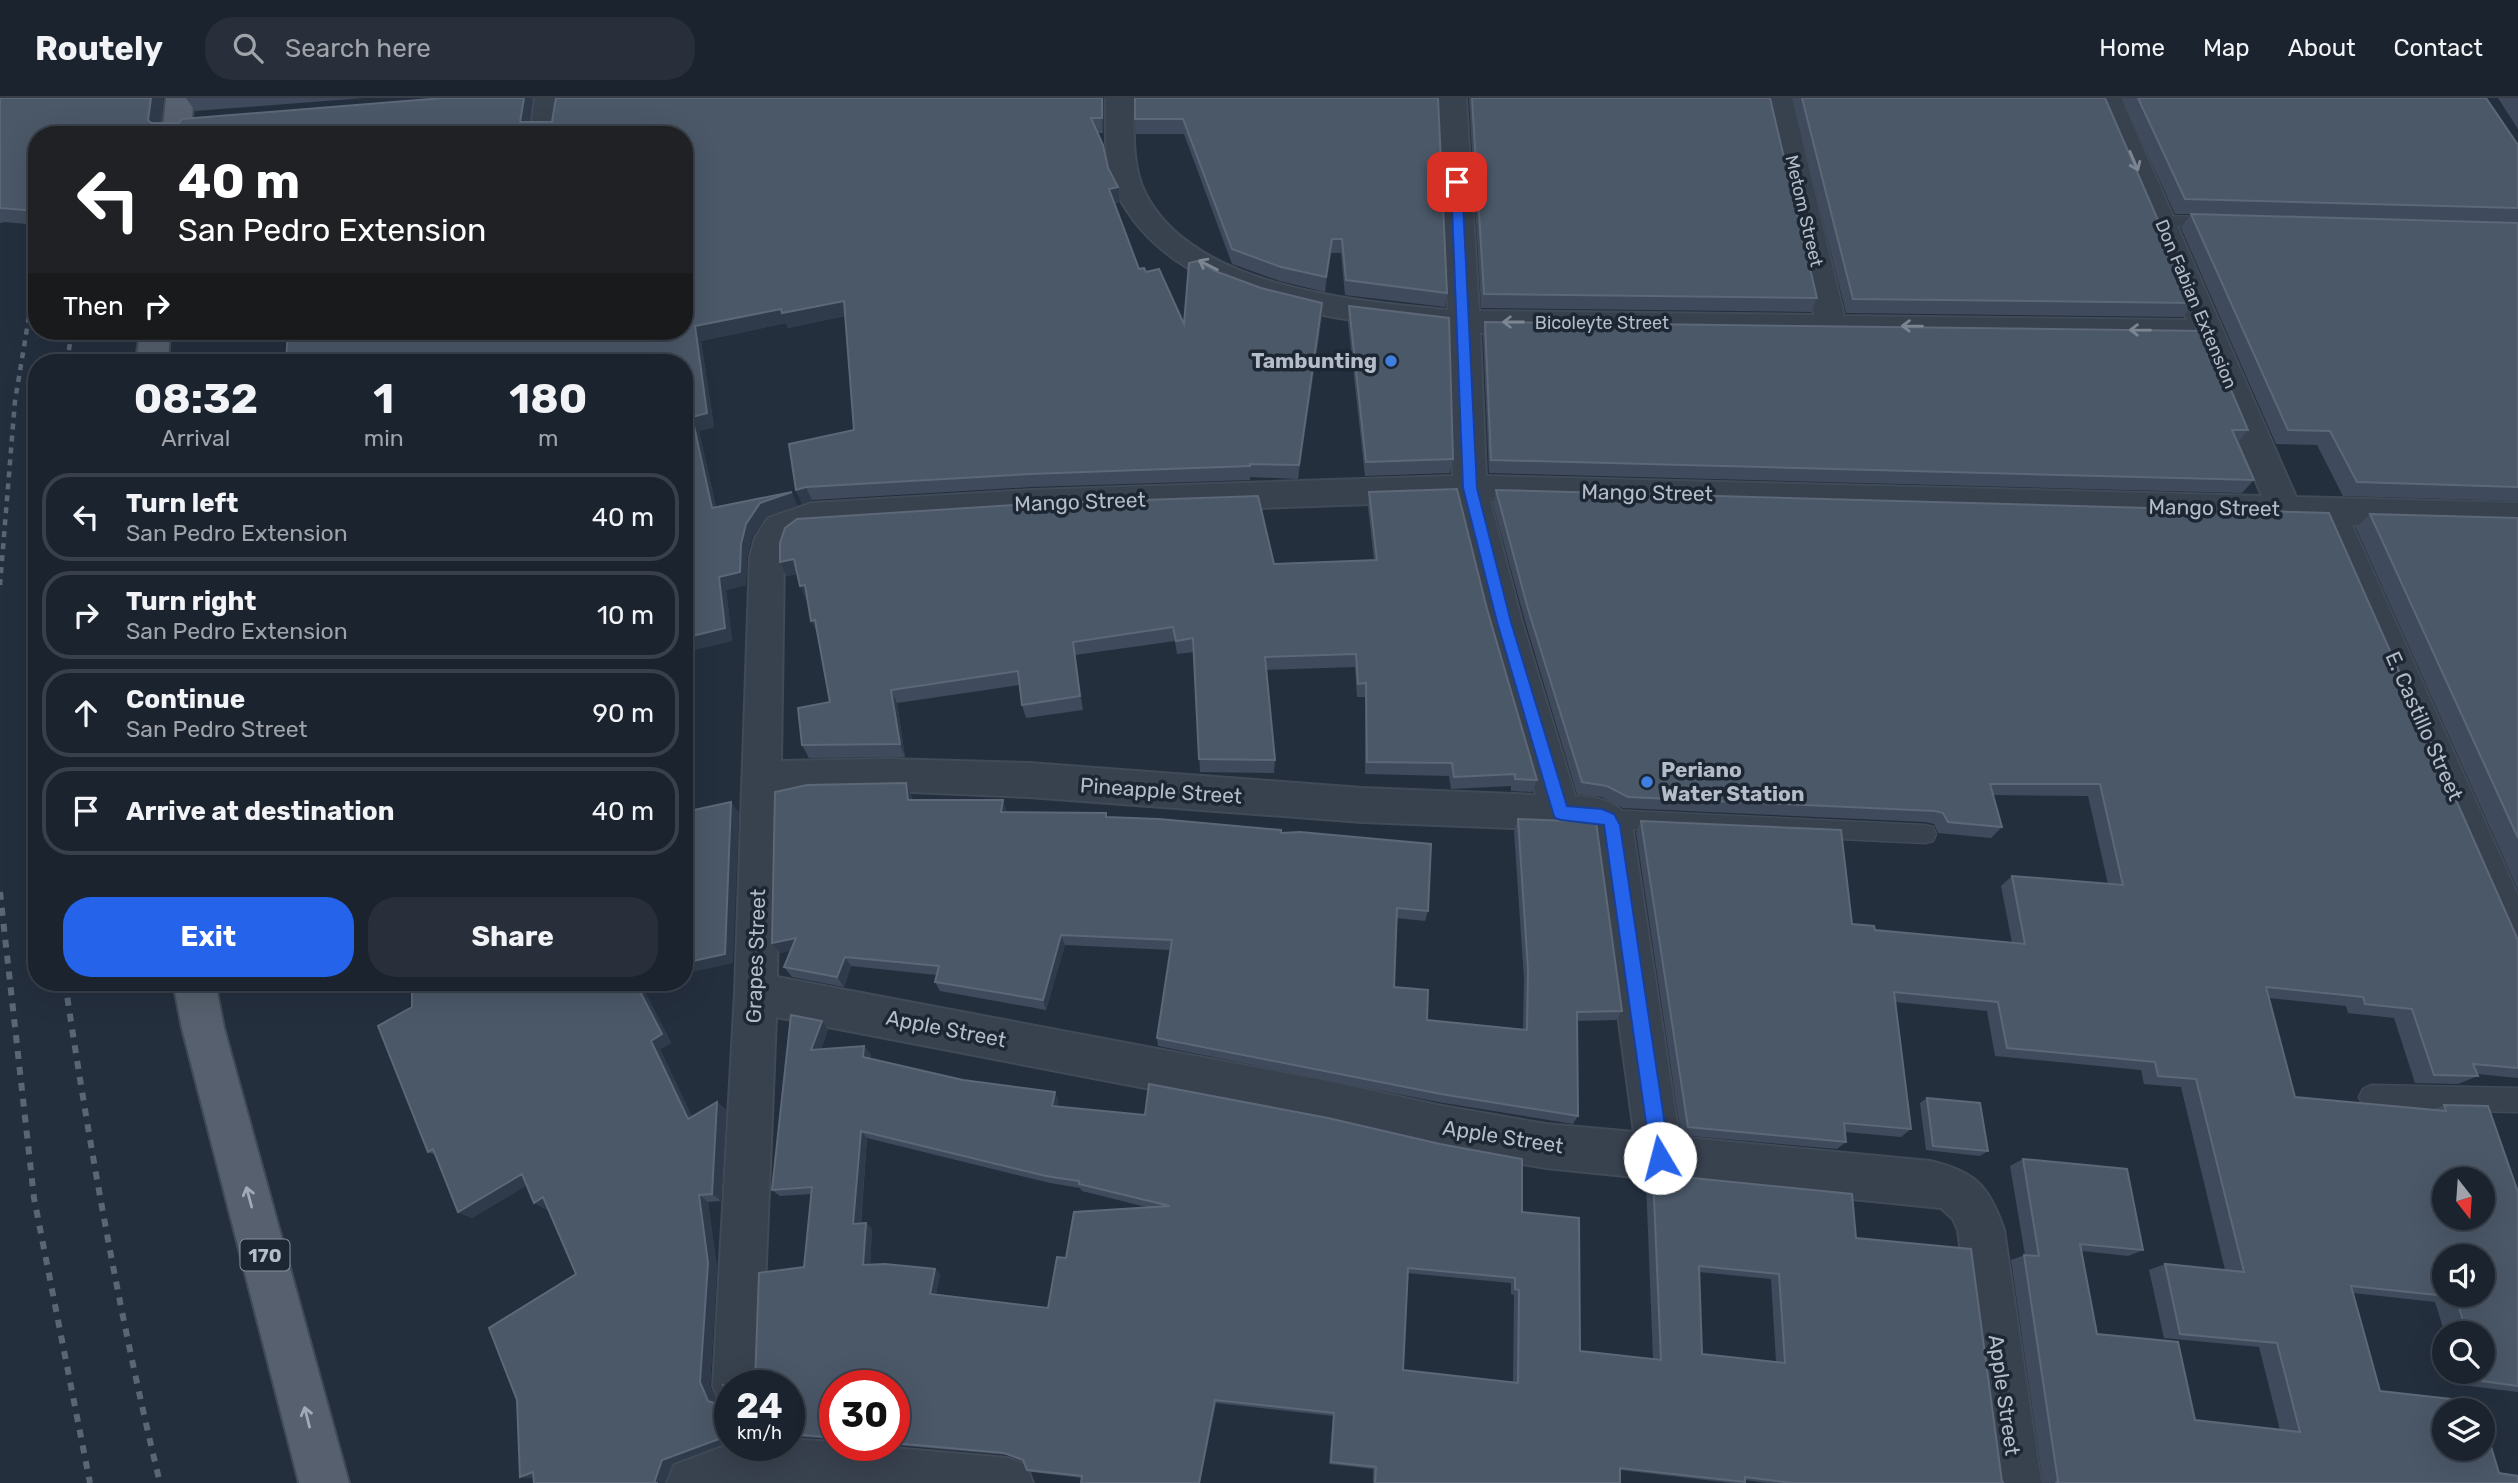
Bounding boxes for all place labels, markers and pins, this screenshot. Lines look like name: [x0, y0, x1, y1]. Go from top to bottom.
pin: [1427, 152, 1487, 212]
place label: Tambunting: [1251, 348, 1377, 373]
marker: Tambunting: [1383, 353, 1399, 369]
place label: Periano Water Station: [1661, 757, 1804, 806]
marker: Periano Water Station: [1639, 774, 1655, 790]

